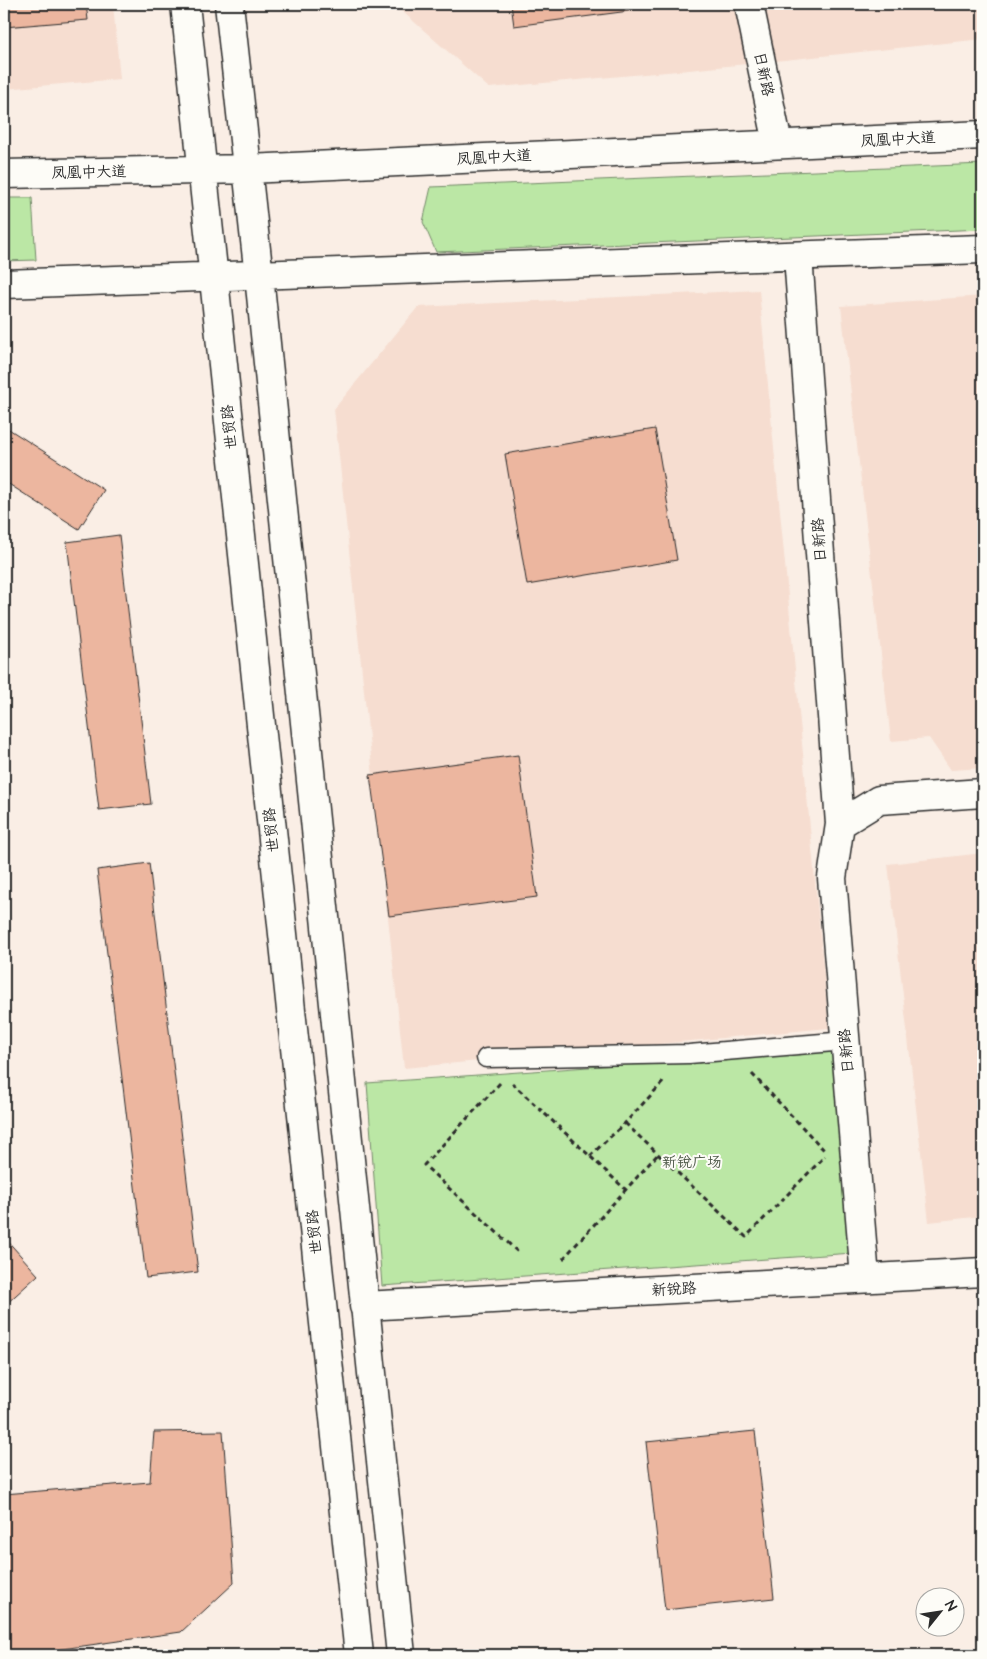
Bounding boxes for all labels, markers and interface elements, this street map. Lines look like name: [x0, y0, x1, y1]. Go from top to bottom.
street label: 日新路: [749, 50, 778, 98]
street label: 凤凰中大道: [860, 127, 936, 152]
street label: 凤凰中大道: [456, 145, 532, 170]
street label: 凤凰中大道: [51, 161, 127, 184]
street label: 世贸路: [217, 403, 242, 450]
street label: 日新路: [807, 517, 832, 563]
street label: 世贸路: [259, 806, 284, 853]
street label: 日新路: [834, 1028, 859, 1074]
park label: 新锐广场: [662, 1152, 722, 1173]
street label: 世贸路: [302, 1208, 327, 1255]
street label: 新锐路: [651, 1278, 697, 1301]
north arrow: [914, 1586, 964, 1636]
text: N: [940, 1597, 961, 1615]

